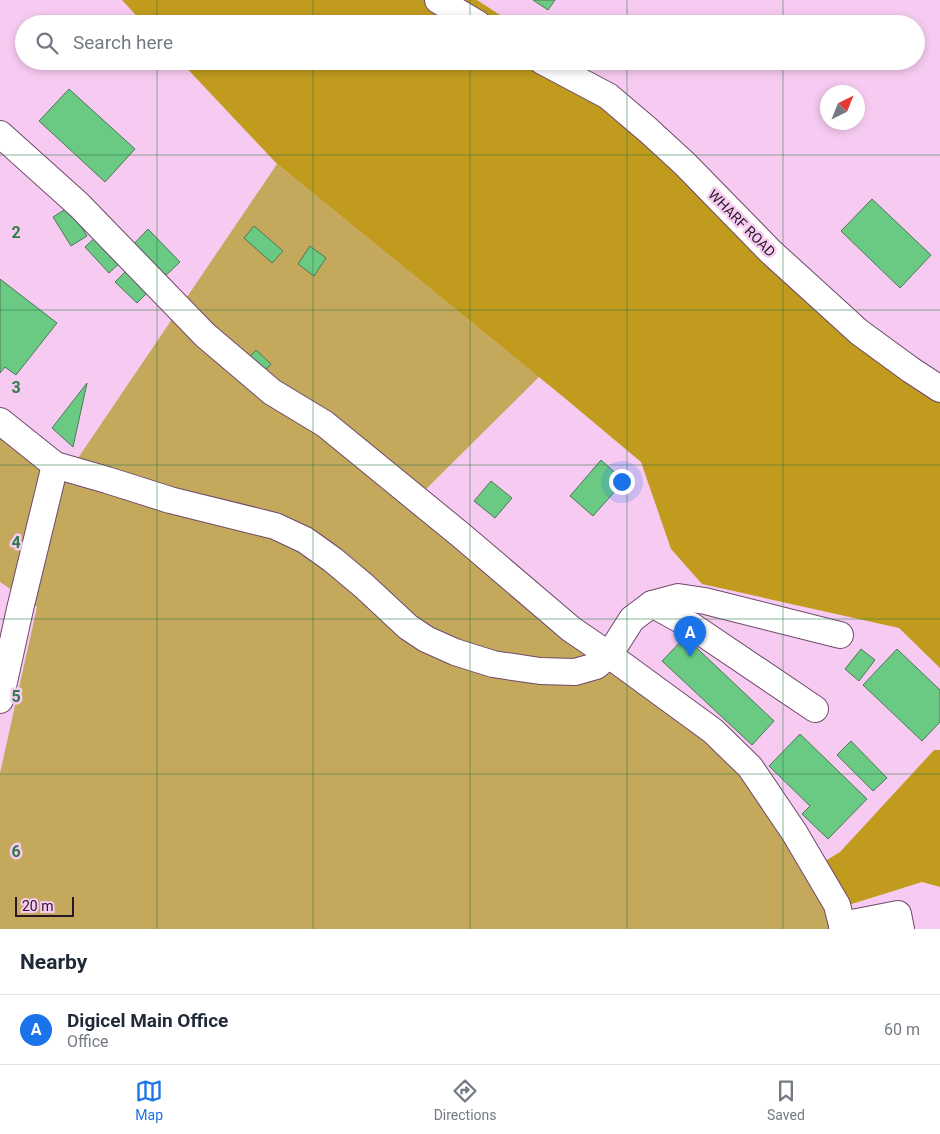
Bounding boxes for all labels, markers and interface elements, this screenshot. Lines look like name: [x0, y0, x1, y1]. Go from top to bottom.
search box: [15, 15, 925, 70]
icon: search: [33, 29, 61, 57]
text: Search here: [73, 31, 173, 54]
north arrow: [820, 85, 865, 130]
street label: WHARF ROAD: [705, 186, 779, 260]
text: 2: [11, 223, 21, 242]
text: 3: [11, 378, 21, 397]
your location: [609, 469, 635, 495]
text: 4: [11, 533, 21, 552]
pin: A: [674, 616, 706, 657]
text: 5: [11, 687, 21, 706]
text: 6: [11, 842, 21, 861]
scale bar: [15, 894, 74, 917]
text: 20 m: [22, 898, 54, 914]
text: Nearby: [20, 950, 87, 974]
text: Digicel Main Office: [67, 1009, 228, 1032]
text: A: [31, 1020, 41, 1039]
text: 60 m: [884, 1020, 920, 1039]
text: Office: [67, 1032, 109, 1051]
tab: Map: [135, 1077, 163, 1123]
tab: Directions: [434, 1077, 497, 1123]
tab: Saved: [767, 1077, 805, 1123]

